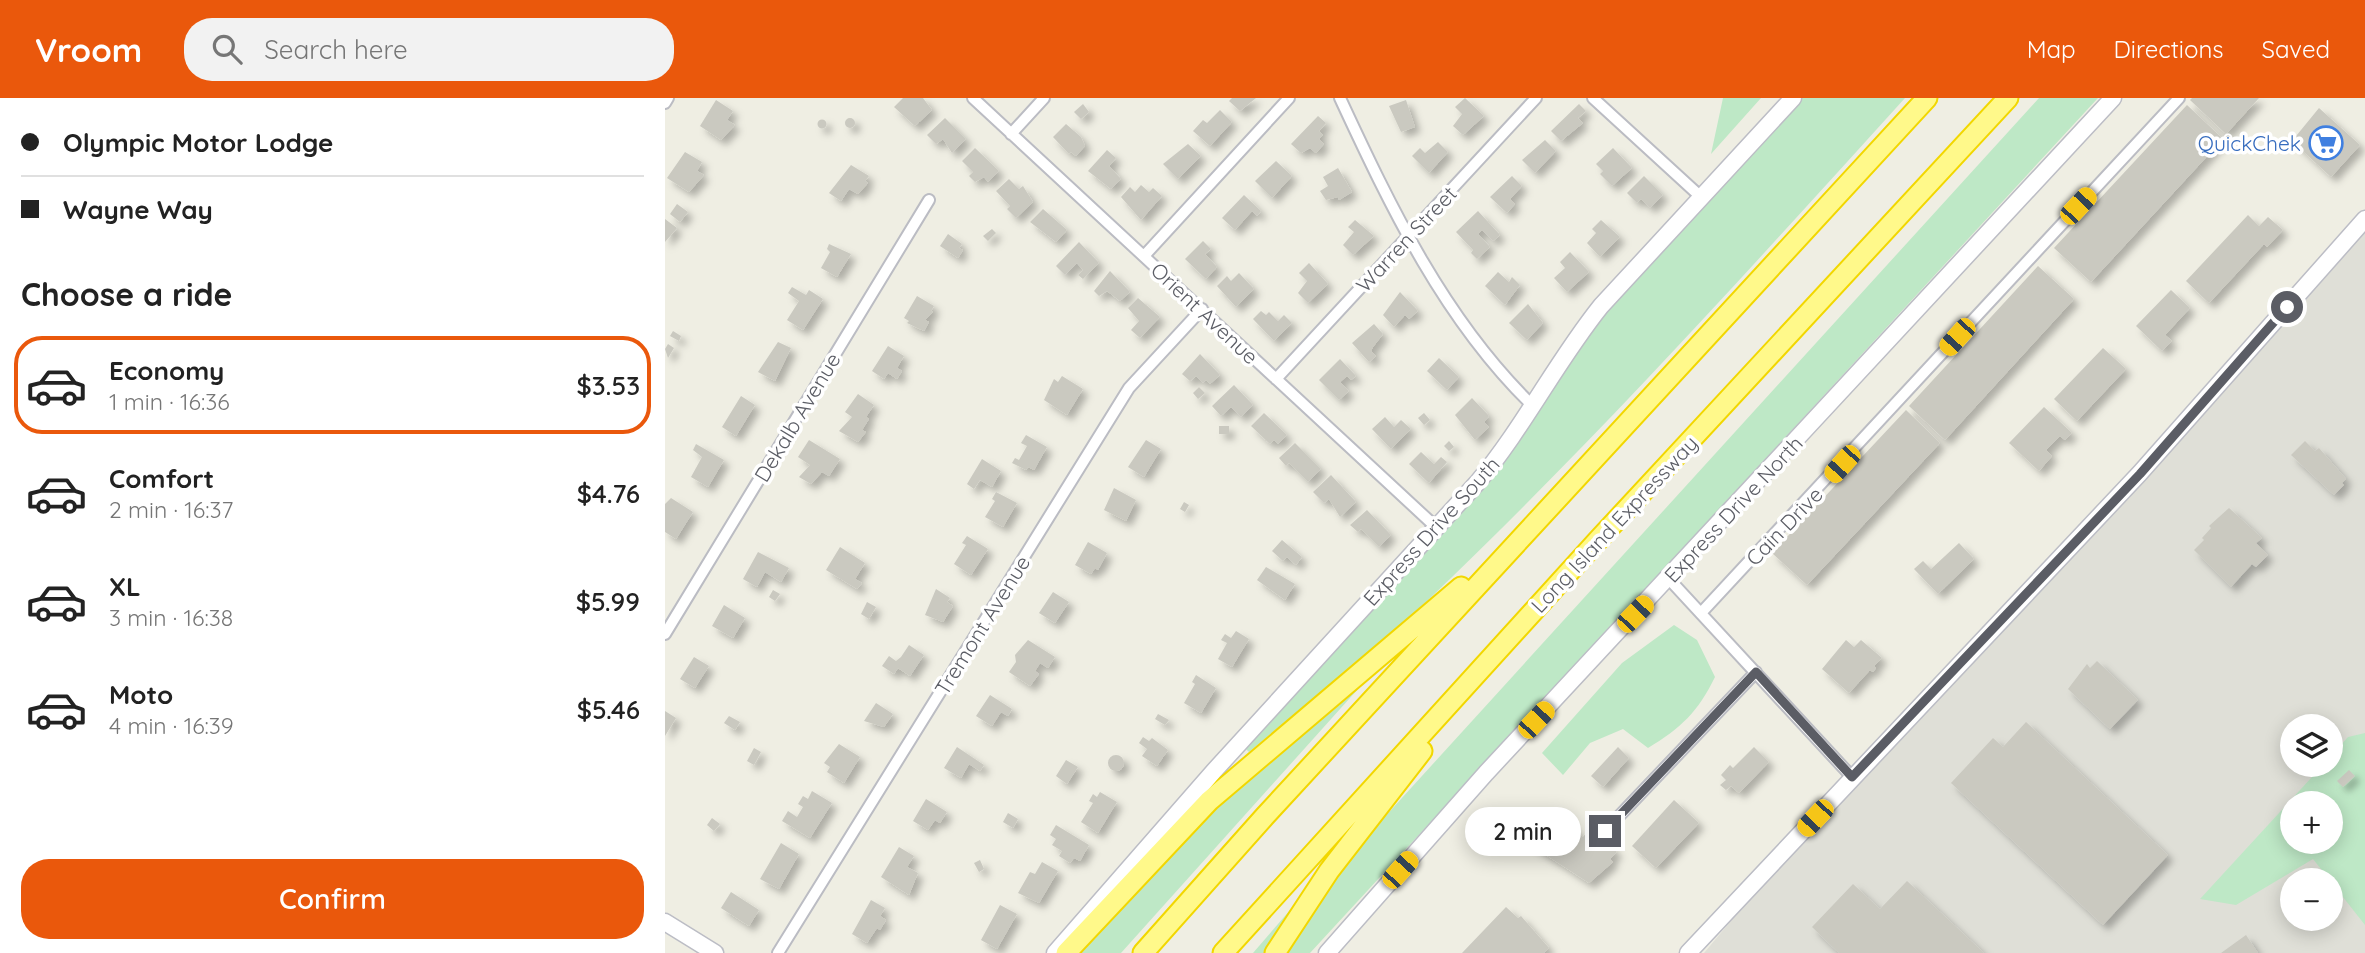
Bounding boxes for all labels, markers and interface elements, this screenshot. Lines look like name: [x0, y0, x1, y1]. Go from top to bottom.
search box: [184, 18, 674, 81]
text: Vroom: [35, 29, 142, 70]
icon: search: [208, 30, 246, 68]
text: Search here: [264, 33, 408, 66]
text: Map: [2027, 34, 2076, 64]
text: Directions: [2114, 34, 2224, 64]
text: Saved: [2262, 34, 2330, 64]
supermarket icon: QuickChek: [2307, 124, 2345, 162]
text: Olympic Motor Lodge: [63, 126, 333, 159]
place label: QuickChek: [2198, 130, 2301, 156]
street label: Warren Street: [1350, 181, 1462, 297]
car: [2056, 183, 2101, 229]
text: Wayne Way: [63, 193, 213, 226]
street label: Orient Avenue: [1146, 257, 1264, 369]
text: Choose a ride: [21, 274, 233, 314]
route start: [2271, 291, 2303, 323]
car: [1936, 314, 1979, 360]
street label: Dekalb Avenue: [748, 348, 846, 486]
icon: car: [25, 354, 88, 417]
text: Economy: [109, 354, 224, 387]
text: $3.53: [576, 369, 640, 402]
text: 1 min · 16:36: [109, 387, 230, 416]
street label: Long Island Expressway: [1525, 430, 1703, 618]
street label: Express Drive North: [1658, 430, 1808, 588]
car: [1821, 441, 1864, 487]
street label: Express Drive South: [1357, 451, 1505, 611]
icon: car: [25, 462, 88, 525]
text: Comfort: [109, 462, 214, 495]
text: $4.76: [577, 477, 640, 510]
street label: Cain Drive: [1740, 481, 1828, 571]
text: 2 min · 16:37: [109, 495, 233, 524]
street label: Tremont Avenue: [929, 550, 1035, 700]
icon: car: [25, 570, 88, 633]
text: XL: [109, 570, 141, 603]
text: $5.99: [576, 585, 640, 618]
car: [1613, 592, 1658, 636]
text: 3 min · 16:38: [109, 603, 233, 632]
icon: car: [25, 678, 88, 741]
text: Moto: [109, 678, 173, 711]
text: $5.46: [577, 693, 640, 726]
car: [1514, 697, 1559, 743]
text: 4 min · 16:39: [109, 711, 234, 740]
map controls: [2280, 714, 2343, 931]
button: layers: [2280, 714, 2343, 777]
button: +: [2280, 791, 2343, 854]
car: [1793, 795, 1838, 841]
callout: 2 min: [1465, 806, 1581, 856]
route end: [1589, 815, 1621, 847]
text: 2 min: [1493, 817, 1553, 846]
car: [1379, 847, 1422, 893]
button: Confirm: [21, 859, 644, 939]
button: −: [2280, 868, 2343, 931]

